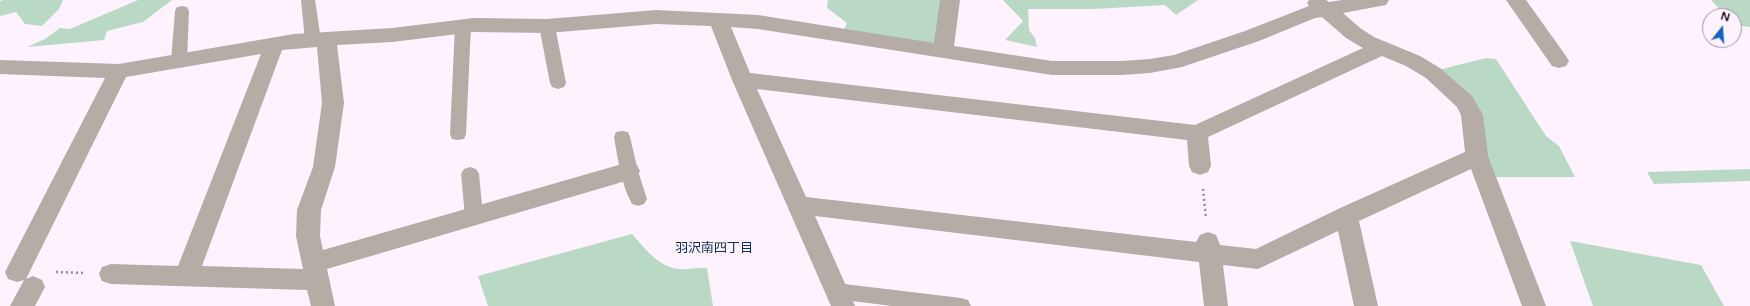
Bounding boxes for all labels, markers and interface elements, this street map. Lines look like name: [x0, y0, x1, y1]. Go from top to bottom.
north arrow: [1702, 8, 1742, 48]
text: N: [1719, 9, 1731, 25]
district label: 羽沢南四丁目: [675, 241, 753, 257]

